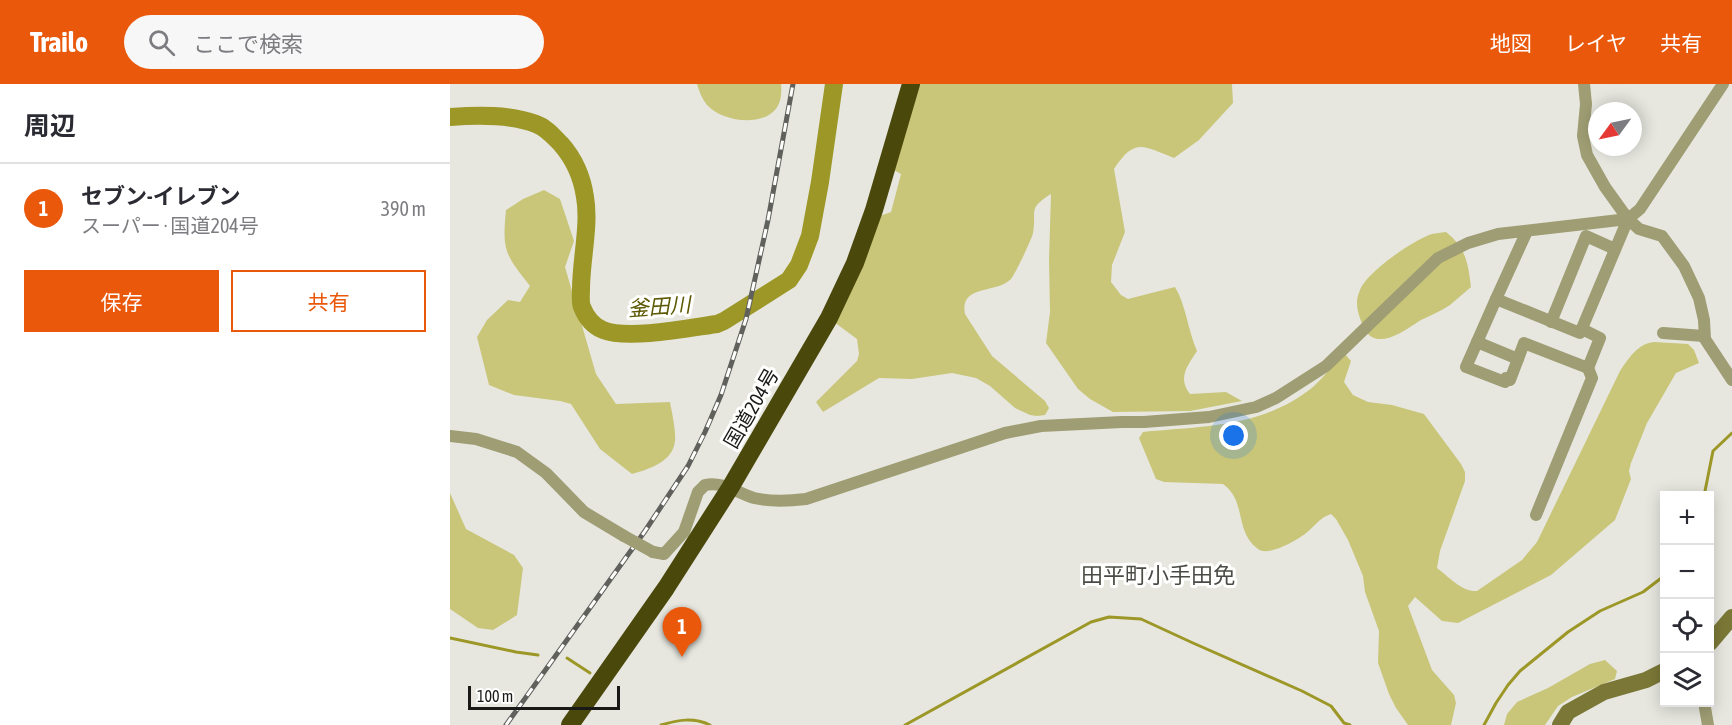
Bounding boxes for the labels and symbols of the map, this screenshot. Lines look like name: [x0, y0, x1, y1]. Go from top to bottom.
north arrow: [1588, 102, 1642, 156]
water label: 釜田川: [627, 292, 693, 320]
street label: 国道204号: [719, 364, 783, 452]
your location: [1219, 421, 1248, 450]
district label: 田平町小手田免: [1081, 562, 1235, 588]
pin: 1: [662, 608, 702, 657]
scale bar: [468, 683, 620, 710]

